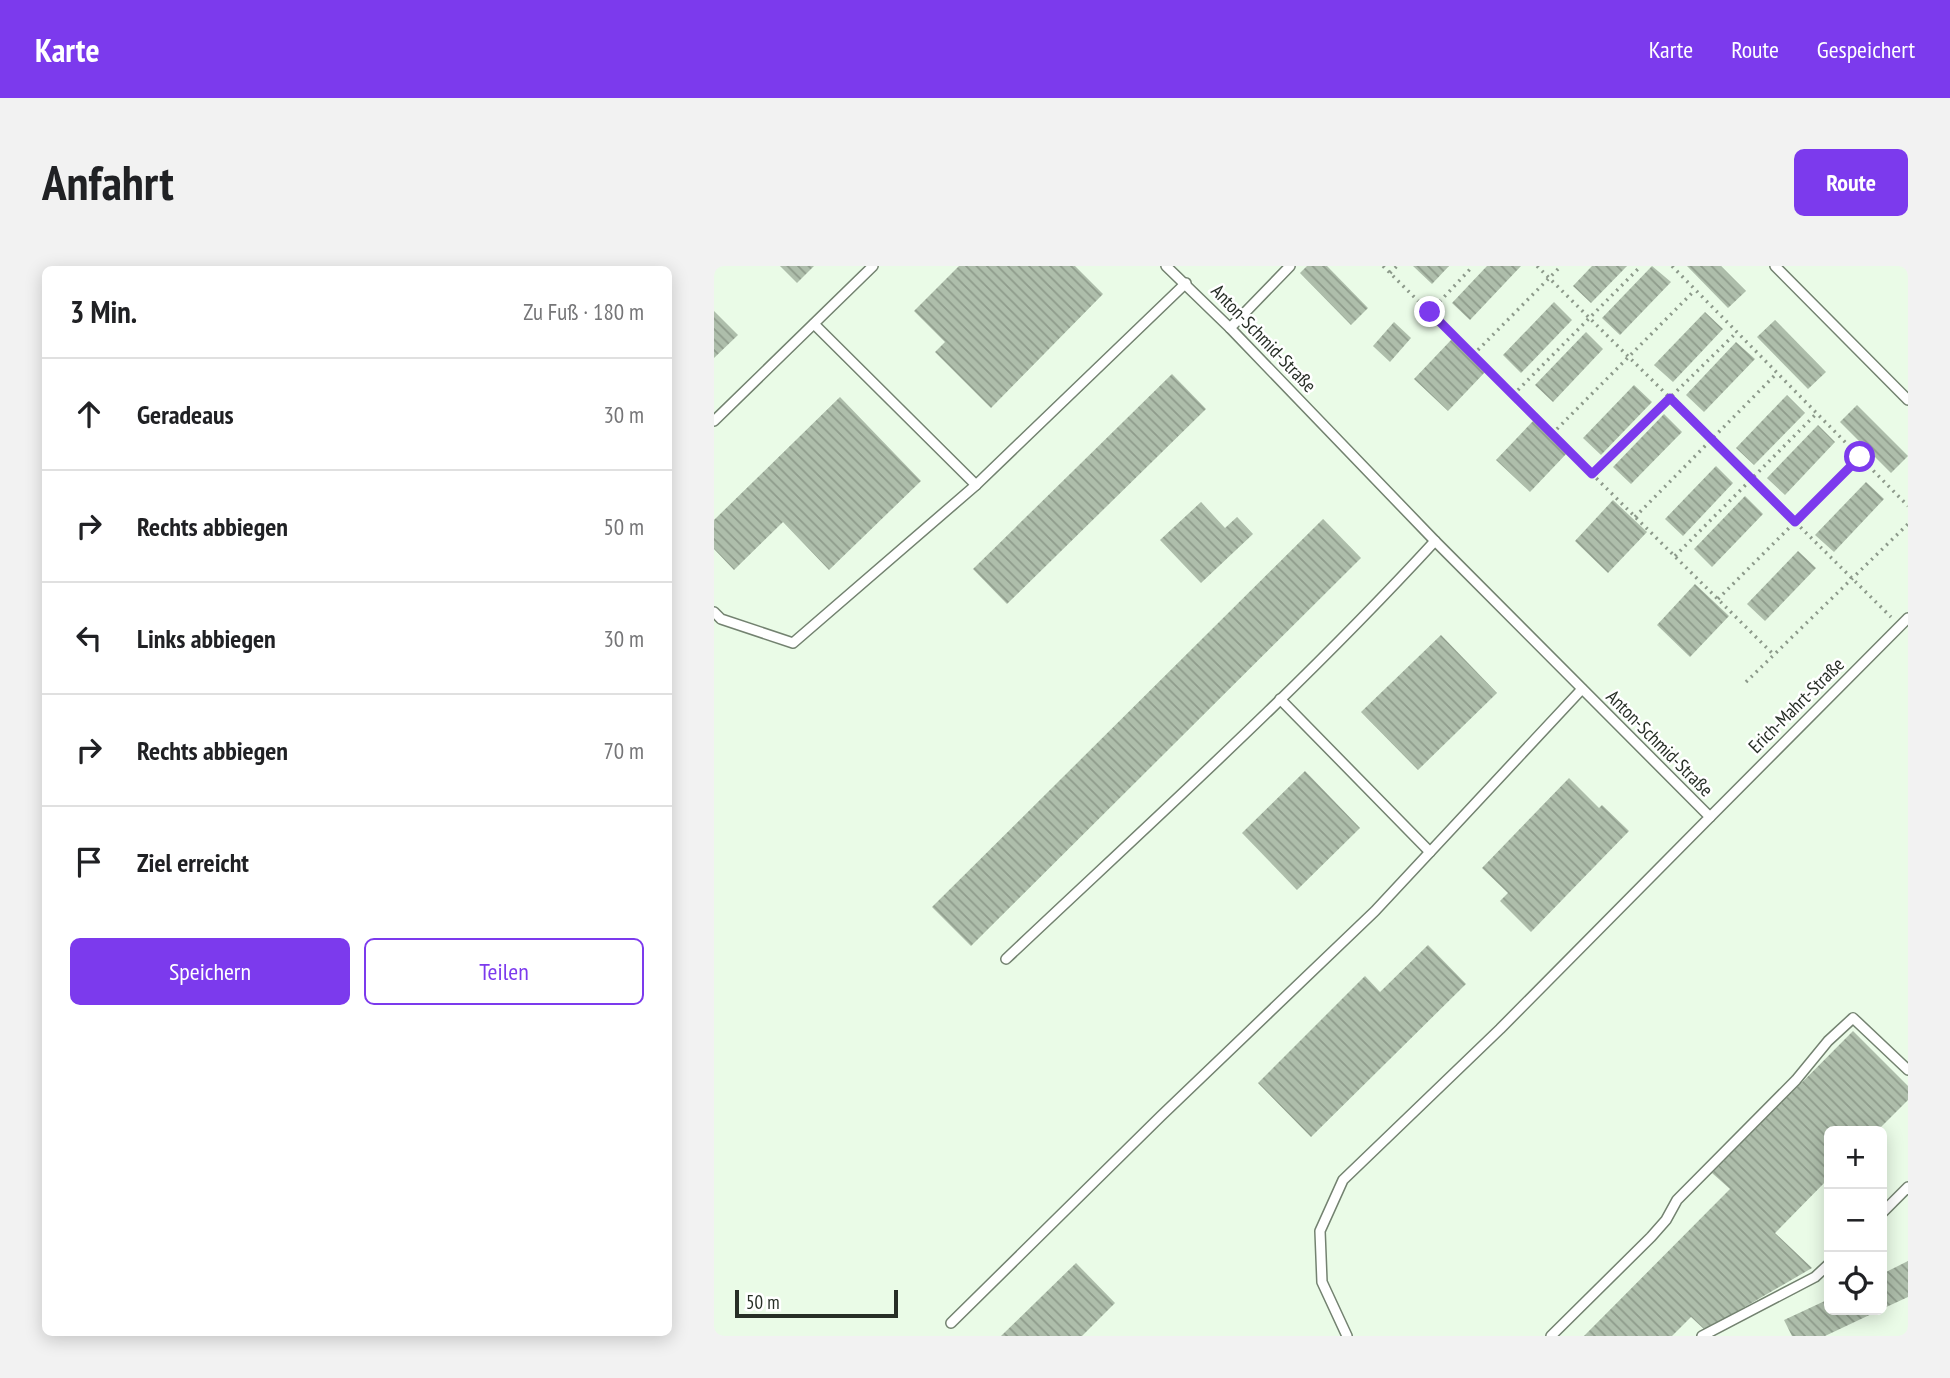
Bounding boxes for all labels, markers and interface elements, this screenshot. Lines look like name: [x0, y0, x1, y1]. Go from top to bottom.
text: Karte: [35, 28, 100, 71]
text: Karte: [1649, 34, 1693, 65]
text: Route: [1731, 34, 1779, 65]
text: Gespeichert: [1817, 34, 1915, 65]
button: Route: [1794, 149, 1908, 216]
text: Anfahrt: [42, 150, 174, 214]
street label: Anton-Schmid-Straße: [1206, 279, 1322, 397]
text: 3 Min.: [70, 292, 137, 331]
route end: [1414, 296, 1445, 327]
text: Zu Fuß · 180 m: [523, 297, 644, 326]
icon: ahead: [70, 395, 108, 433]
text: Geradeaus: [137, 398, 234, 431]
text: 30 m: [603, 400, 644, 429]
route start: [1844, 441, 1875, 472]
icon: right: [70, 507, 108, 545]
text: Rechts abbiegen: [137, 510, 288, 543]
text: 50 m: [603, 512, 644, 541]
icon: left: [70, 619, 108, 657]
text: Links abbiegen: [137, 622, 276, 655]
text: 30 m: [603, 624, 644, 653]
street label: Erich-Mahrt-Straße: [1743, 652, 1849, 758]
street label: Anton-Schmid-Straße: [1602, 685, 1719, 802]
icon: right: [70, 731, 108, 769]
text: Rechts abbiegen: [137, 734, 288, 767]
text: 70 m: [603, 736, 644, 765]
icon: arrive: [70, 843, 108, 881]
text: Ziel erreicht: [137, 846, 249, 879]
button: Speichern: [70, 938, 350, 1005]
button: Teilen: [364, 938, 644, 1005]
map controls: [1824, 1126, 1887, 1315]
button: +: [1824, 1126, 1887, 1189]
button: −: [1824, 1189, 1887, 1252]
button: locate: [1824, 1252, 1887, 1315]
scale bar: [735, 1287, 898, 1319]
text: 50 m: [746, 1290, 780, 1314]

